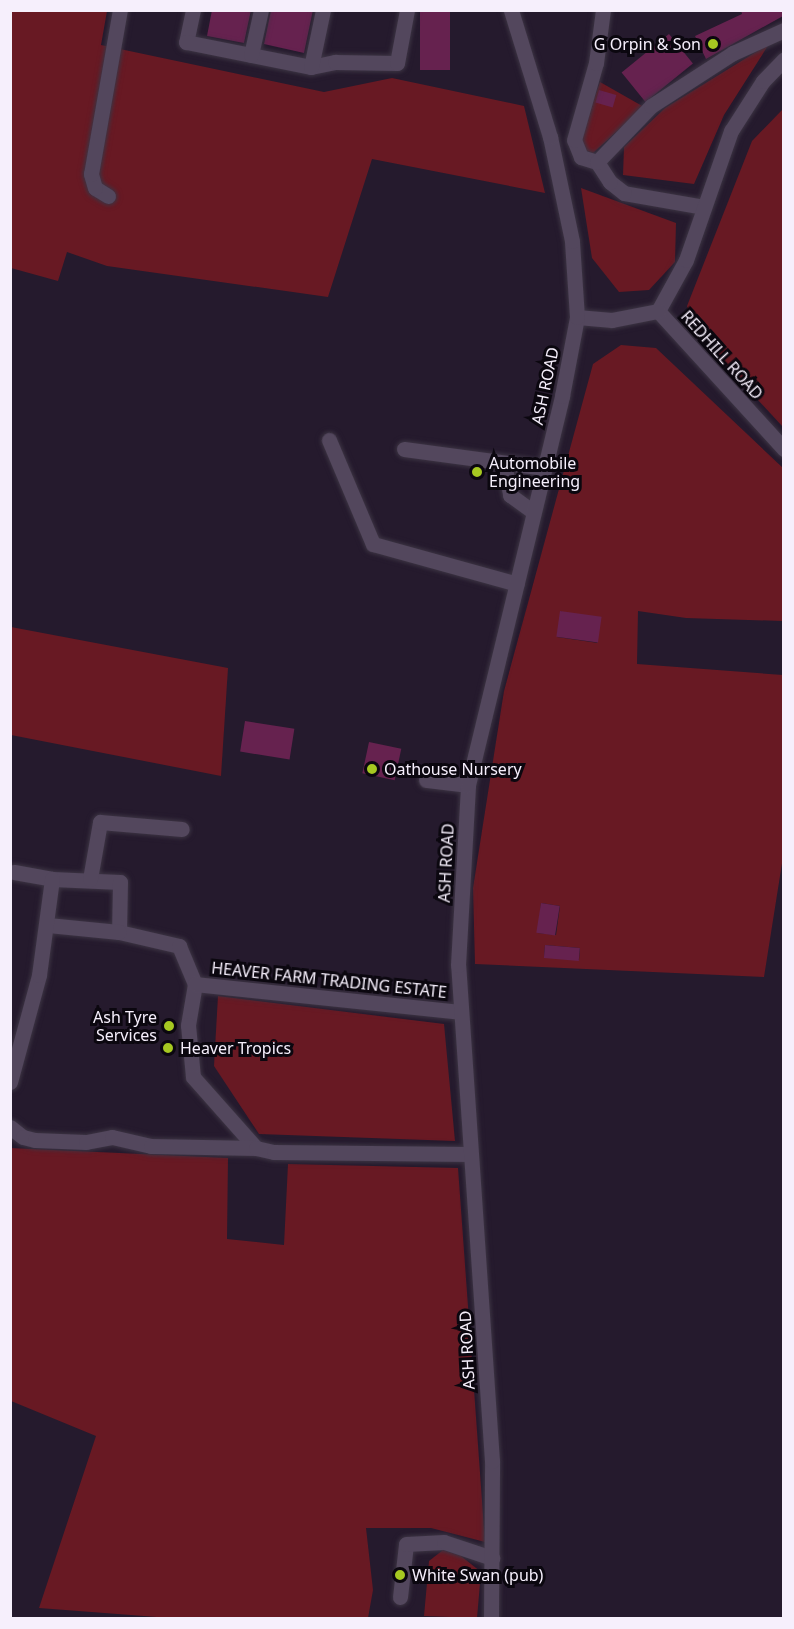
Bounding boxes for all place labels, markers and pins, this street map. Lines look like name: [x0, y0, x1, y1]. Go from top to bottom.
place label: G Orpin & Son: [594, 34, 701, 54]
marker: G Orpin & Son: [706, 37, 720, 51]
place label: Automobile Engineering: [489, 453, 580, 491]
marker: Automobile Engineering: [470, 465, 484, 479]
place label: Oathouse Nursery: [384, 759, 522, 779]
marker: Oathouse Nursery: [365, 762, 379, 776]
place label: Ash Tyre Services: [93, 1007, 157, 1045]
marker: Ash Tyre Services: [162, 1019, 176, 1033]
place label: Heaver Tropics: [180, 1038, 291, 1058]
marker: Heaver Tropics: [161, 1041, 175, 1055]
place label: White Swan (pub): [412, 1565, 543, 1585]
marker: White Swan (pub): [393, 1568, 407, 1582]

